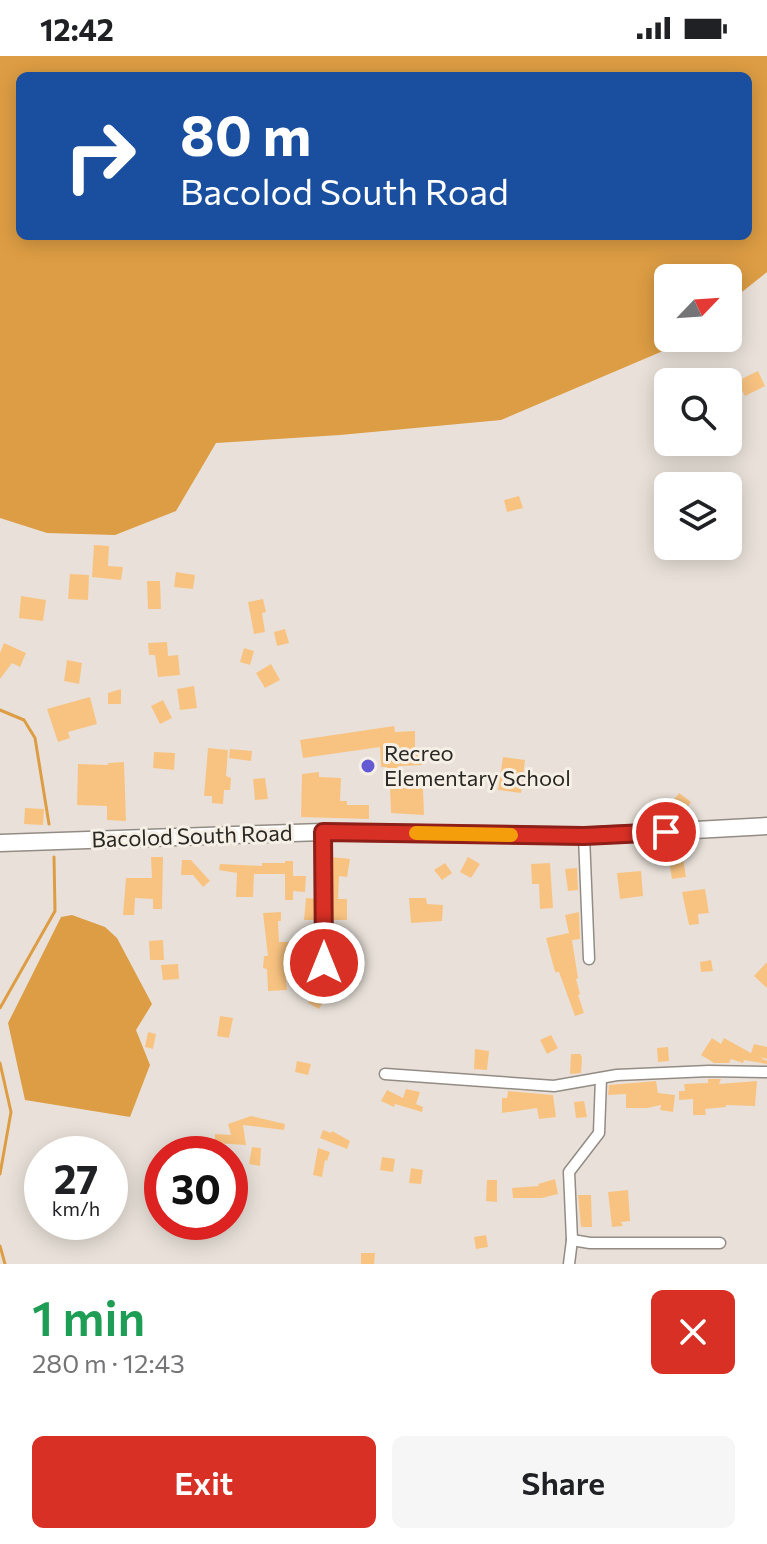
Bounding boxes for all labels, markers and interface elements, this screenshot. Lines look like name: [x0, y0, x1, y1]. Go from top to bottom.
text: 12:42: [40, 10, 114, 47]
text: 80 m: [180, 99, 311, 168]
icon: right: [48, 104, 152, 208]
text: Bacolod South Road: [180, 168, 509, 212]
north arrow: [654, 264, 742, 352]
map controls: [654, 264, 742, 560]
button: search: [654, 368, 742, 456]
button: layers: [654, 472, 742, 560]
place label: Recreo Elementary School: [384, 739, 571, 791]
marker: Recreo Elementary School: [359, 757, 377, 775]
pin: [632, 798, 700, 866]
icon: arrive: [644, 810, 688, 854]
street label: Bacolod South Road: [91, 819, 293, 852]
position arrow: [282, 921, 366, 1005]
speed limit sign: 30: [144, 1136, 248, 1240]
text: 27: [54, 1153, 98, 1202]
text: km/h: [52, 1196, 100, 1220]
text: 1 min: [32, 1287, 145, 1346]
button: close: [651, 1290, 735, 1374]
text: 280 m · 12:43: [32, 1347, 185, 1378]
button: Exit: [32, 1436, 376, 1528]
button: Share: [392, 1436, 735, 1528]

